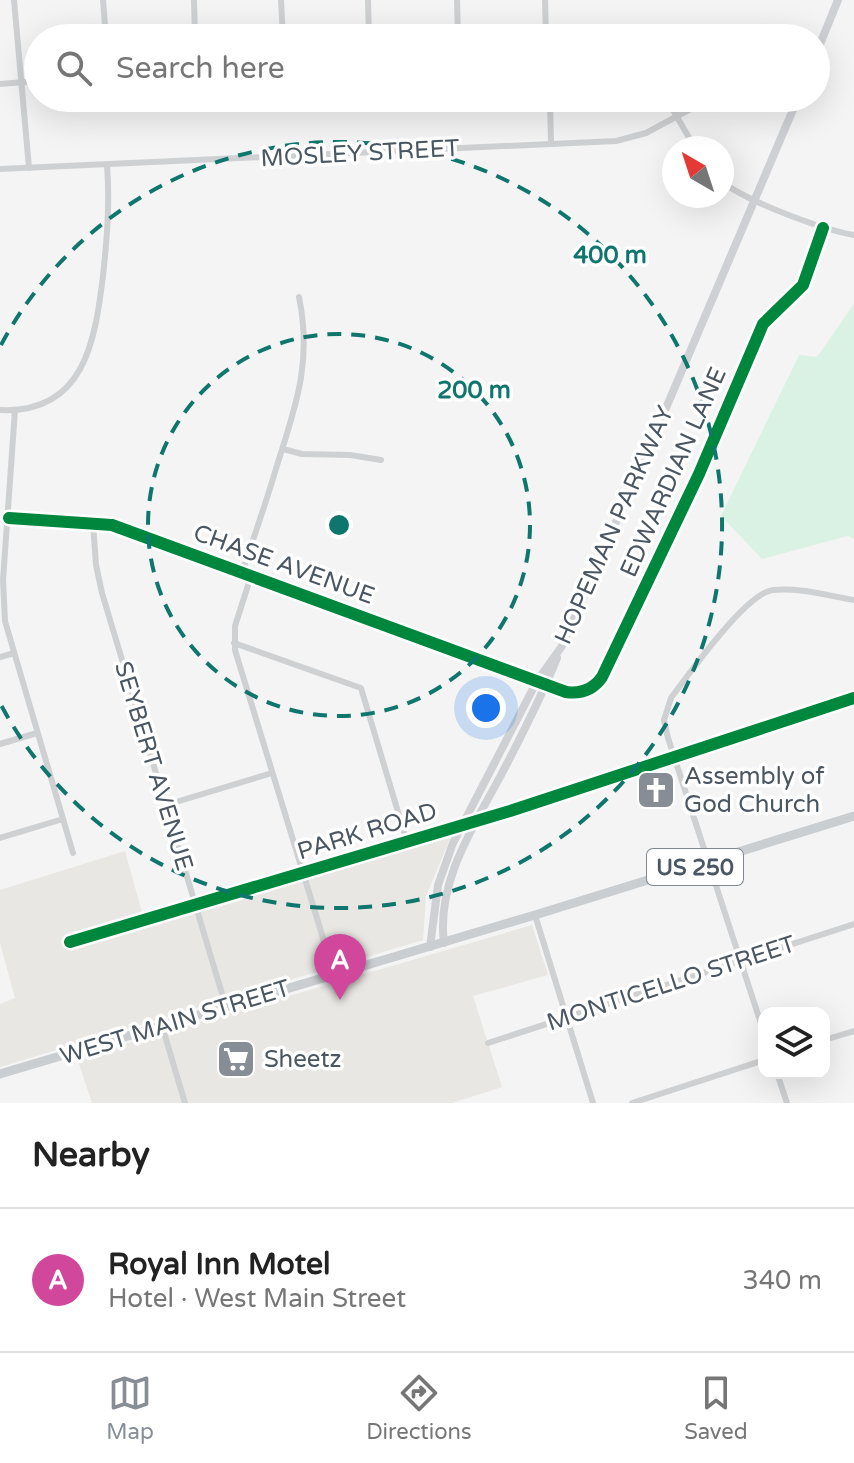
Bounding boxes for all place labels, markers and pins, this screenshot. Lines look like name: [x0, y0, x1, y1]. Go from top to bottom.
centre of rings: [325, 511, 353, 539]
place label: Assembly of God Church: [684, 762, 825, 819]
church icon: Assembly of God Church: [635, 769, 677, 811]
pin: A: [314, 934, 366, 1000]
supermarket icon: Sheetz: [215, 1038, 257, 1080]
place label: Sheetz: [264, 1045, 342, 1074]

